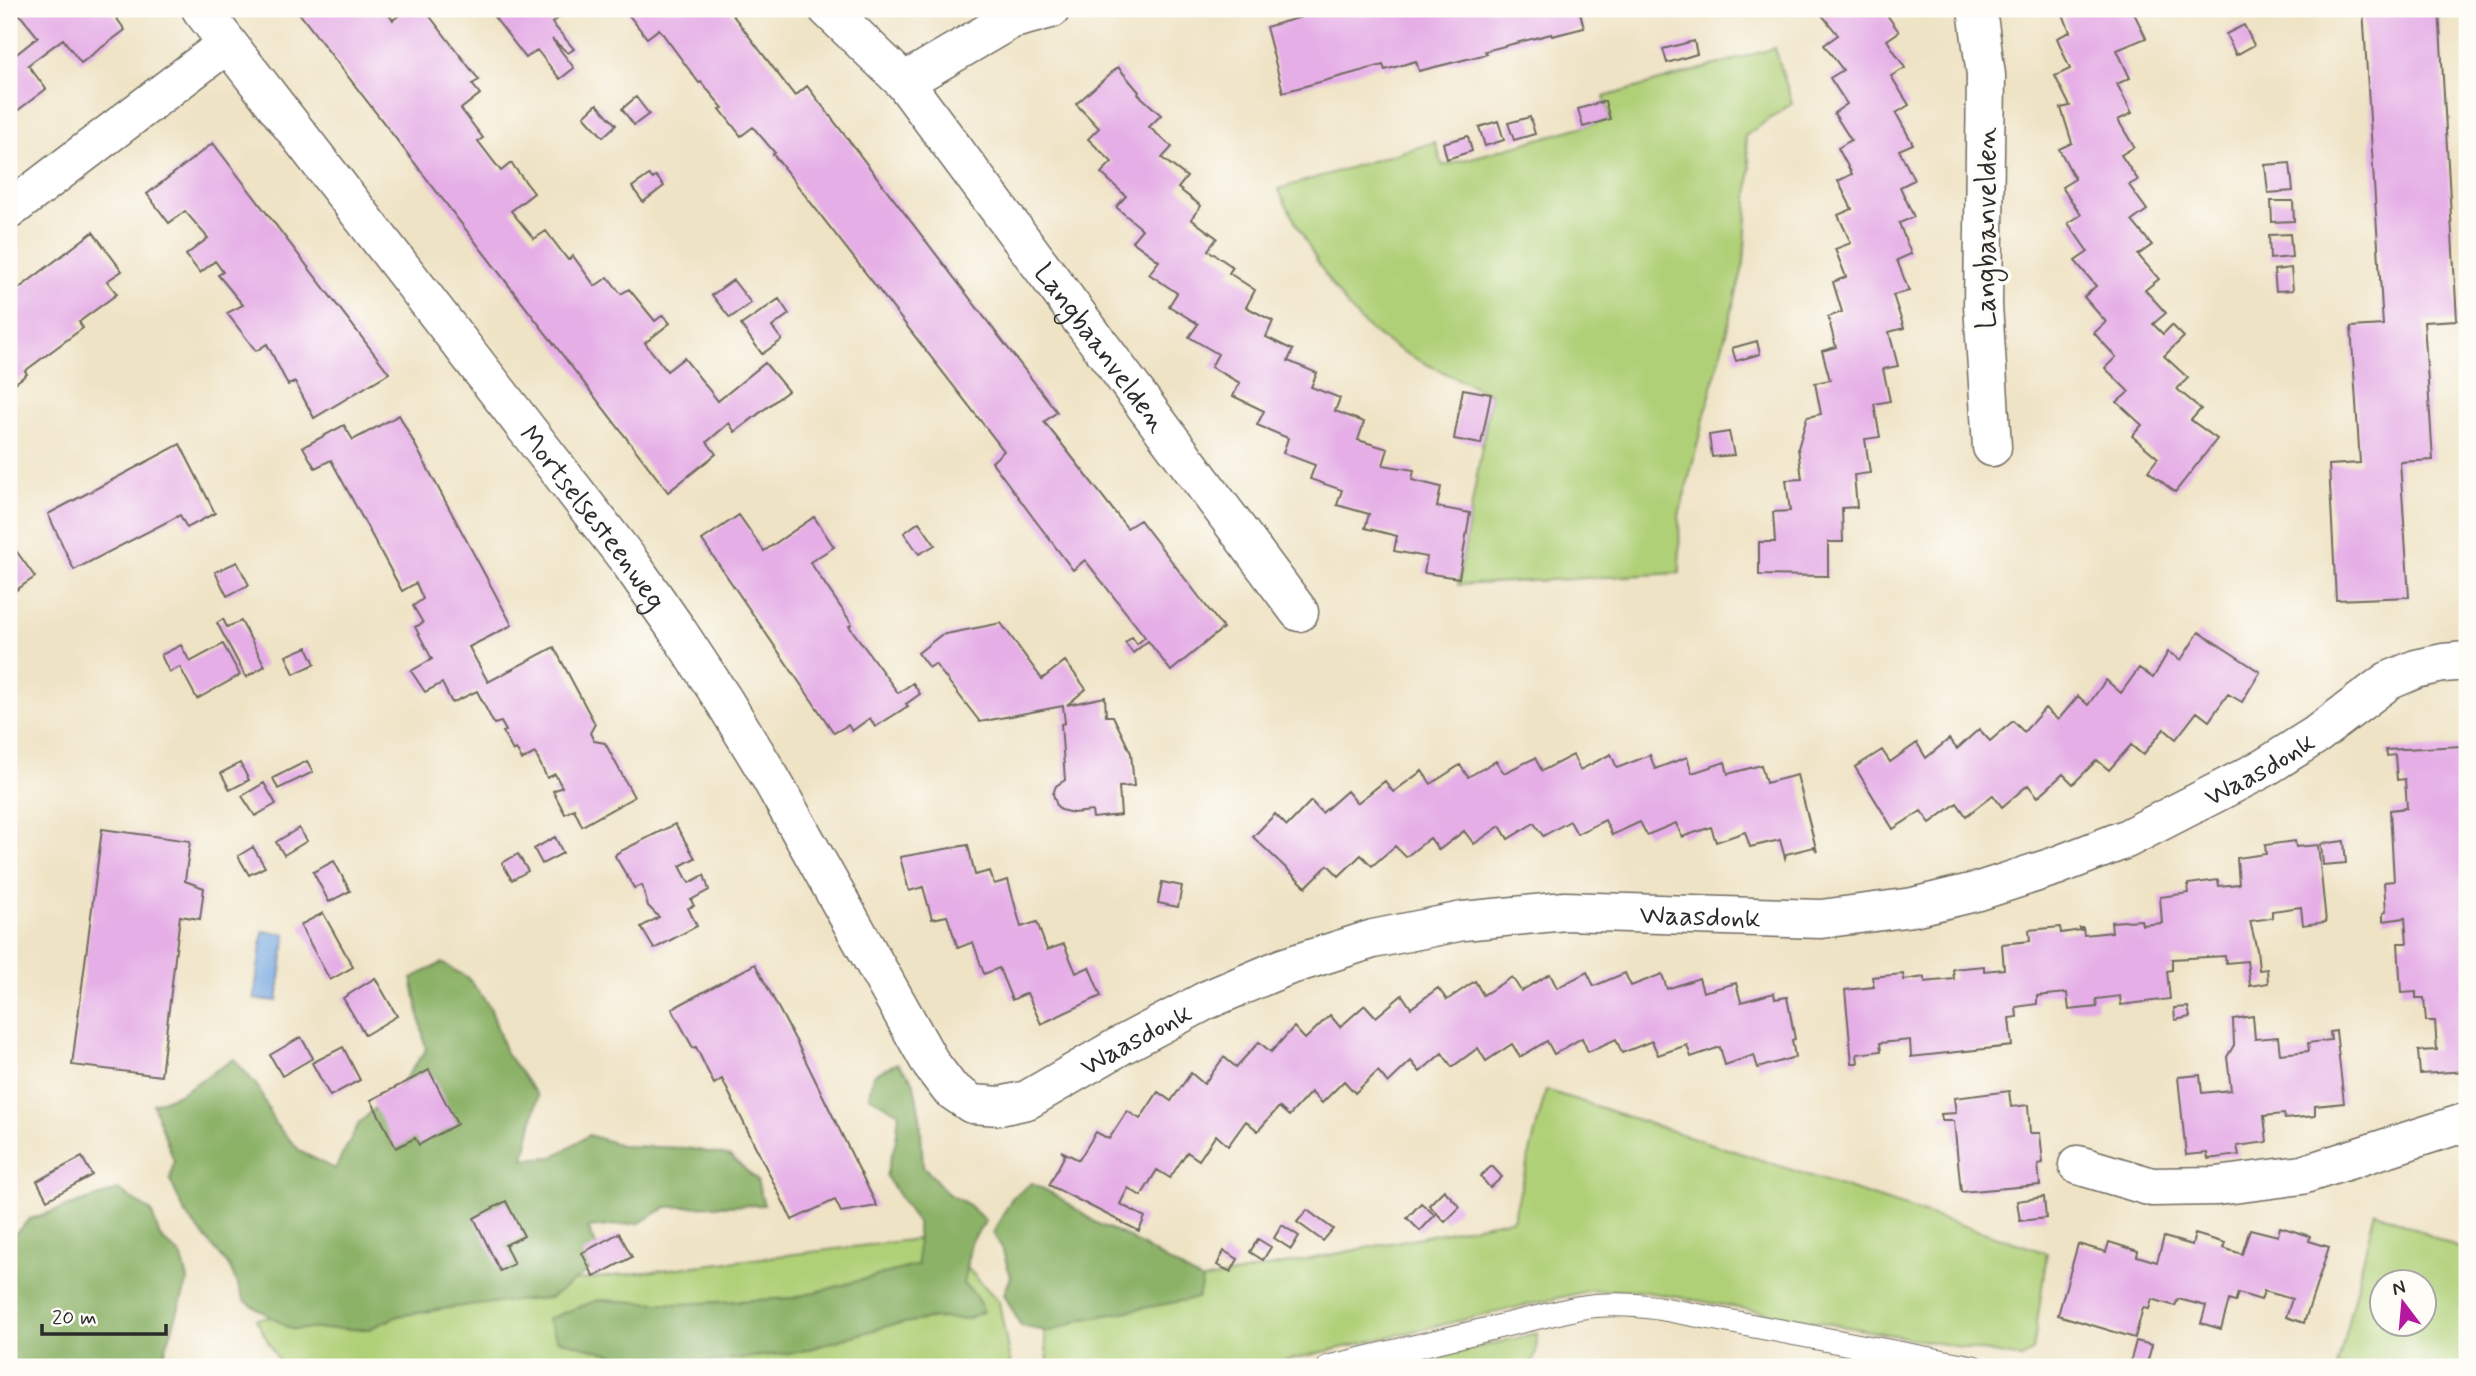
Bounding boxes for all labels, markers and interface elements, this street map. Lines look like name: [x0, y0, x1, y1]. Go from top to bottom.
street label: Langbaanvelden: [1969, 127, 2008, 329]
street label: Langbaanvelden: [1024, 257, 1175, 441]
street label: Mortselsesteenweg: [510, 419, 673, 619]
street label: Waasdonk: [2199, 724, 2323, 817]
street label: Waasdonk: [1639, 897, 1762, 938]
street label: Waasdonk: [1074, 995, 1199, 1086]
north arrow: [2368, 1268, 2438, 1338]
text: N: [2389, 1274, 2408, 1302]
scale bar: [42, 1292, 166, 1336]
text: 20 m: [52, 1304, 97, 1332]

